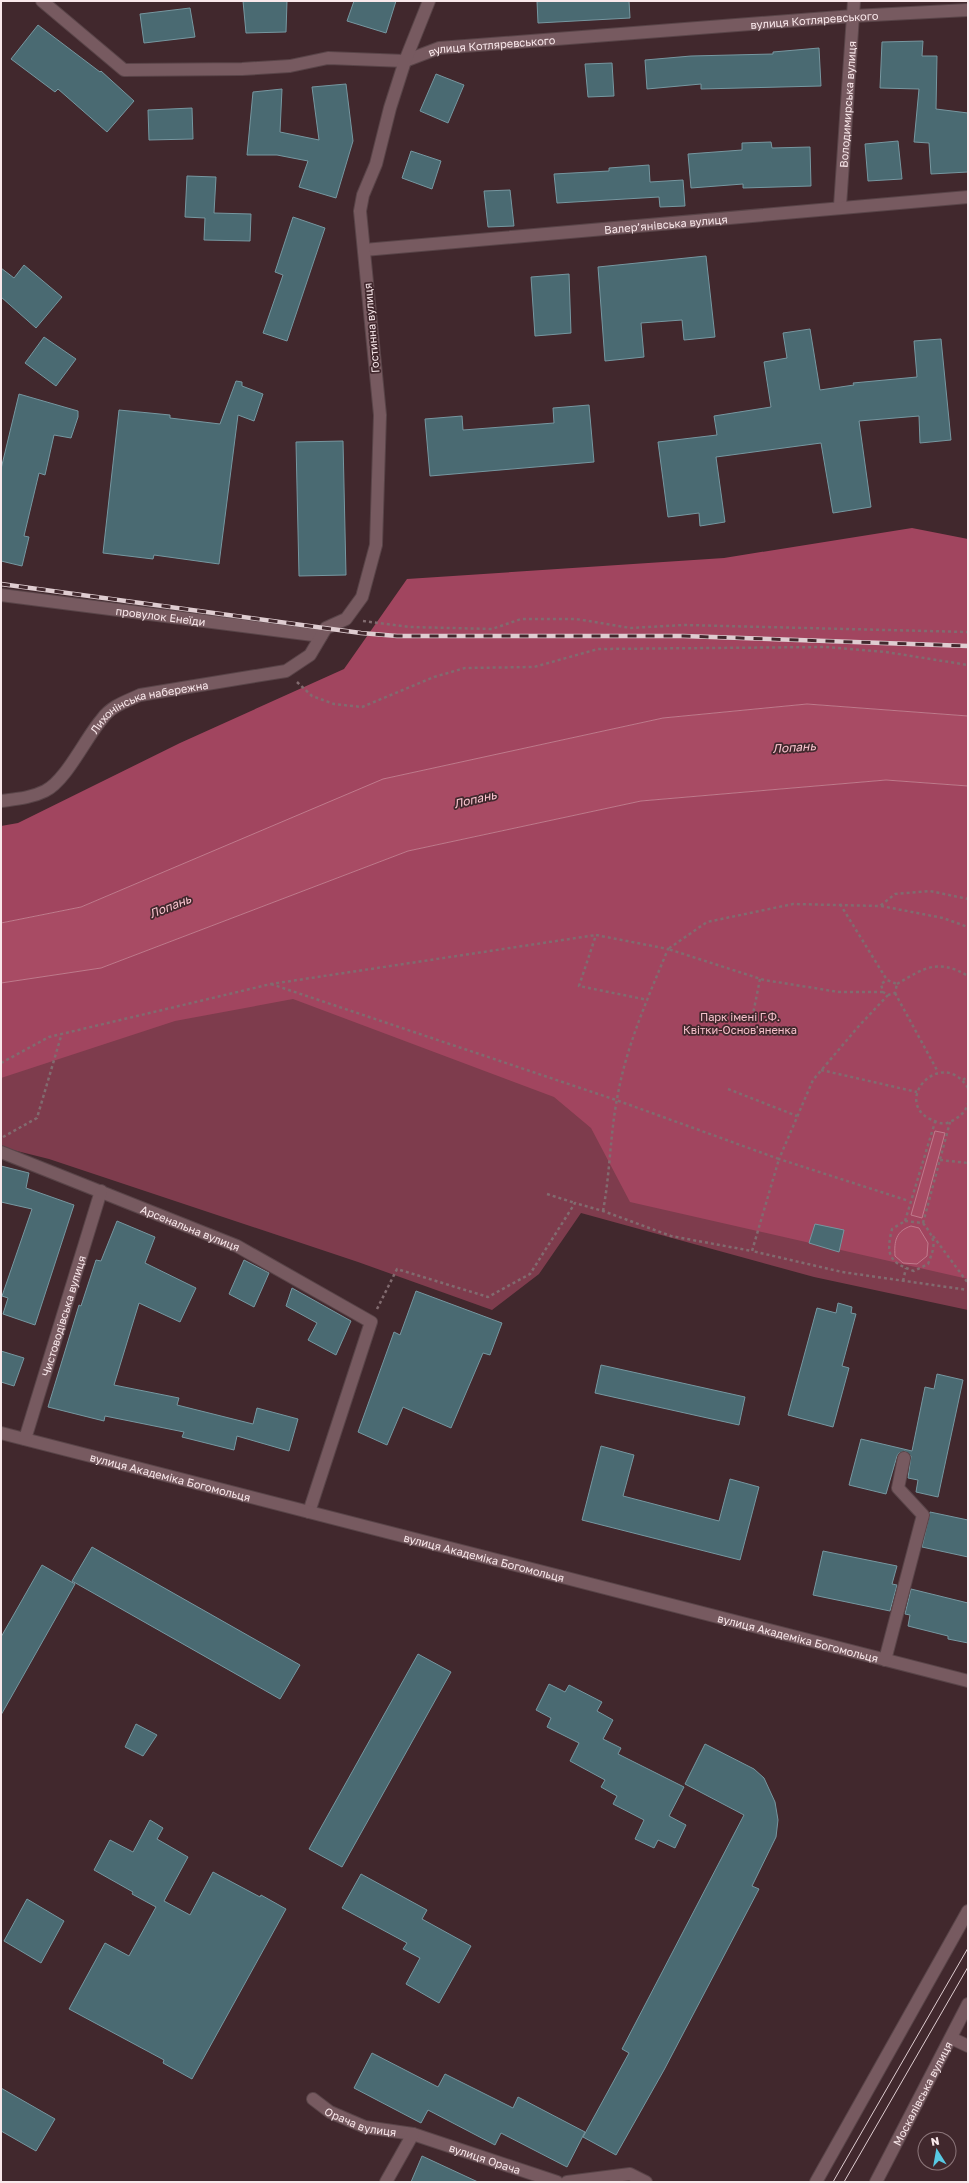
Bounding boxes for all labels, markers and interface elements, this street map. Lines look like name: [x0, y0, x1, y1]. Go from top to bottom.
street label: вулиця Котляревського: [750, 8, 879, 30]
street label: вулиця Котляревського: [426, 33, 556, 58]
street label: Володимирська вулиця: [836, 40, 858, 168]
street label: Валер’янівська вулиця: [604, 212, 728, 235]
street label: Гостинна вулиця: [361, 282, 381, 374]
street label: провулок Енеїди: [115, 603, 206, 628]
street label: Лихонінська набережна: [87, 677, 209, 736]
water label: Лопань: [772, 738, 817, 756]
water label: Лопань: [452, 787, 498, 811]
water label: Лопань: [147, 891, 194, 921]
park label: Парк імені Г.Ф. Квітки-Основ'яненка: [683, 1010, 797, 1036]
street label: Арсенальна вулиця: [139, 1202, 242, 1253]
street label: Чистоводівська вулиця: [38, 1254, 87, 1378]
street label: вулиця Академіка Богомольця: [89, 1450, 252, 1503]
street label: вулиця Академіка Богомольця: [403, 1530, 566, 1584]
street label: вулиця Академіка Богомольця: [716, 1611, 880, 1664]
street label: Москалівська вулиця: [890, 2039, 954, 2147]
street label: Орача вулиця: [322, 2104, 397, 2138]
north arrow: [917, 2131, 957, 2171]
text: N: [930, 2134, 940, 2148]
street label: вулиця Орача: [448, 2140, 523, 2176]

